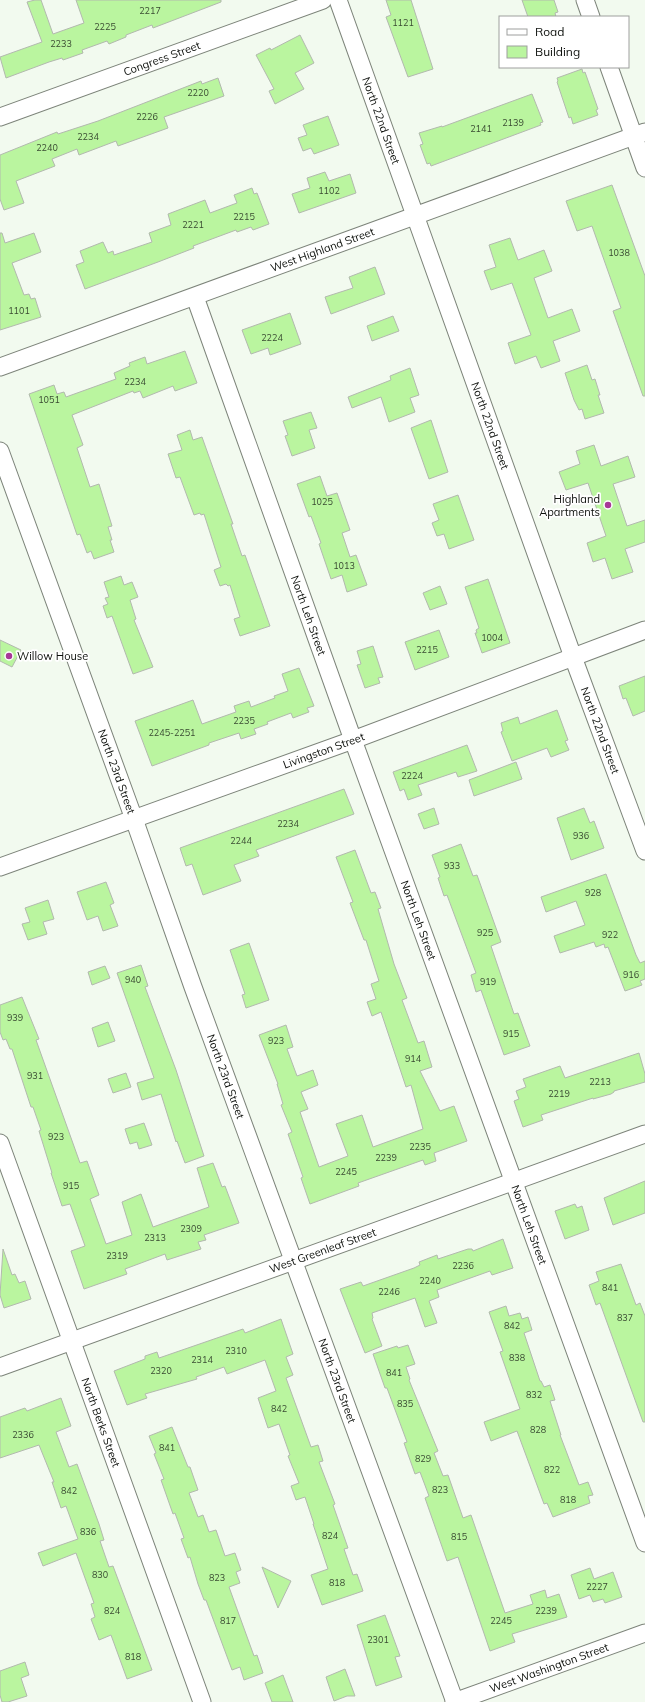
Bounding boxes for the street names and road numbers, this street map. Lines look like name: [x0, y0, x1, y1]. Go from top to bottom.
street label: Congress Street: [121, 38, 202, 79]
street label: North 22nd Street: [359, 75, 403, 166]
street label: West Highland Street: [268, 224, 376, 275]
street label: North 22nd Street: [468, 380, 512, 471]
street label: North Leh Street: [288, 574, 329, 657]
street label: North 22nd Street: [578, 685, 623, 776]
street label: North 23rd Street: [95, 727, 139, 816]
street label: Livingston Street: [281, 729, 366, 772]
street label: North Leh Street: [398, 878, 439, 962]
street label: North 23rd Street: [204, 1032, 248, 1121]
street label: North Leh Street: [508, 1183, 550, 1266]
street label: West Greenleaf Street: [267, 1225, 378, 1276]
street label: North 23rd Street: [315, 1336, 359, 1425]
street label: North Berks Street: [78, 1376, 124, 1469]
street label: West Washington Street: [488, 1640, 610, 1696]

